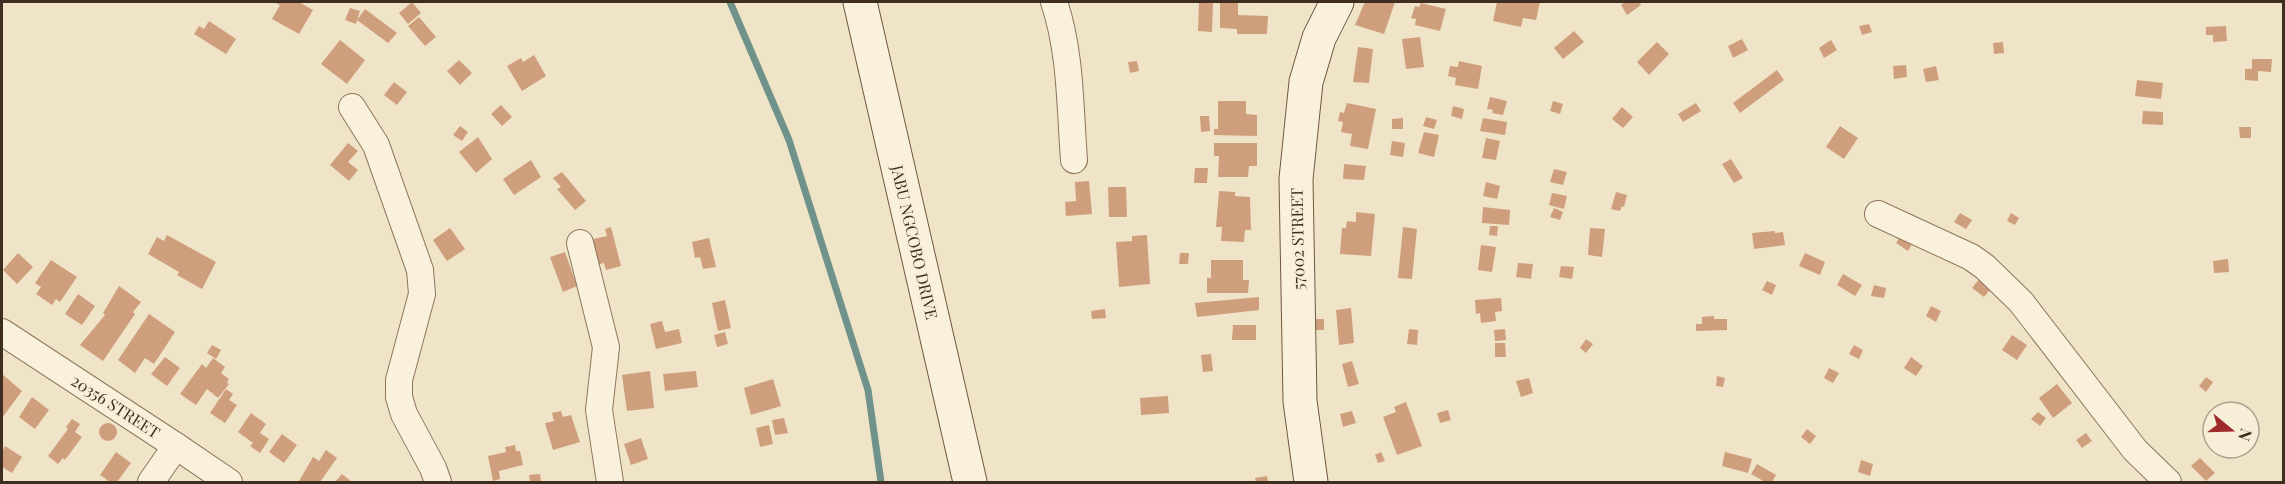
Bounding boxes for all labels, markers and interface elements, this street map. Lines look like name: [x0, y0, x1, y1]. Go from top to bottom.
street label: JABU NGCOBO DRIVE: [887, 162, 943, 321]
street label: 57002 STREET: [1286, 188, 1308, 290]
street label: 20356 STREET: [68, 369, 164, 443]
north arrow: [2201, 400, 2261, 460]
text: N: [2234, 426, 2257, 444]

